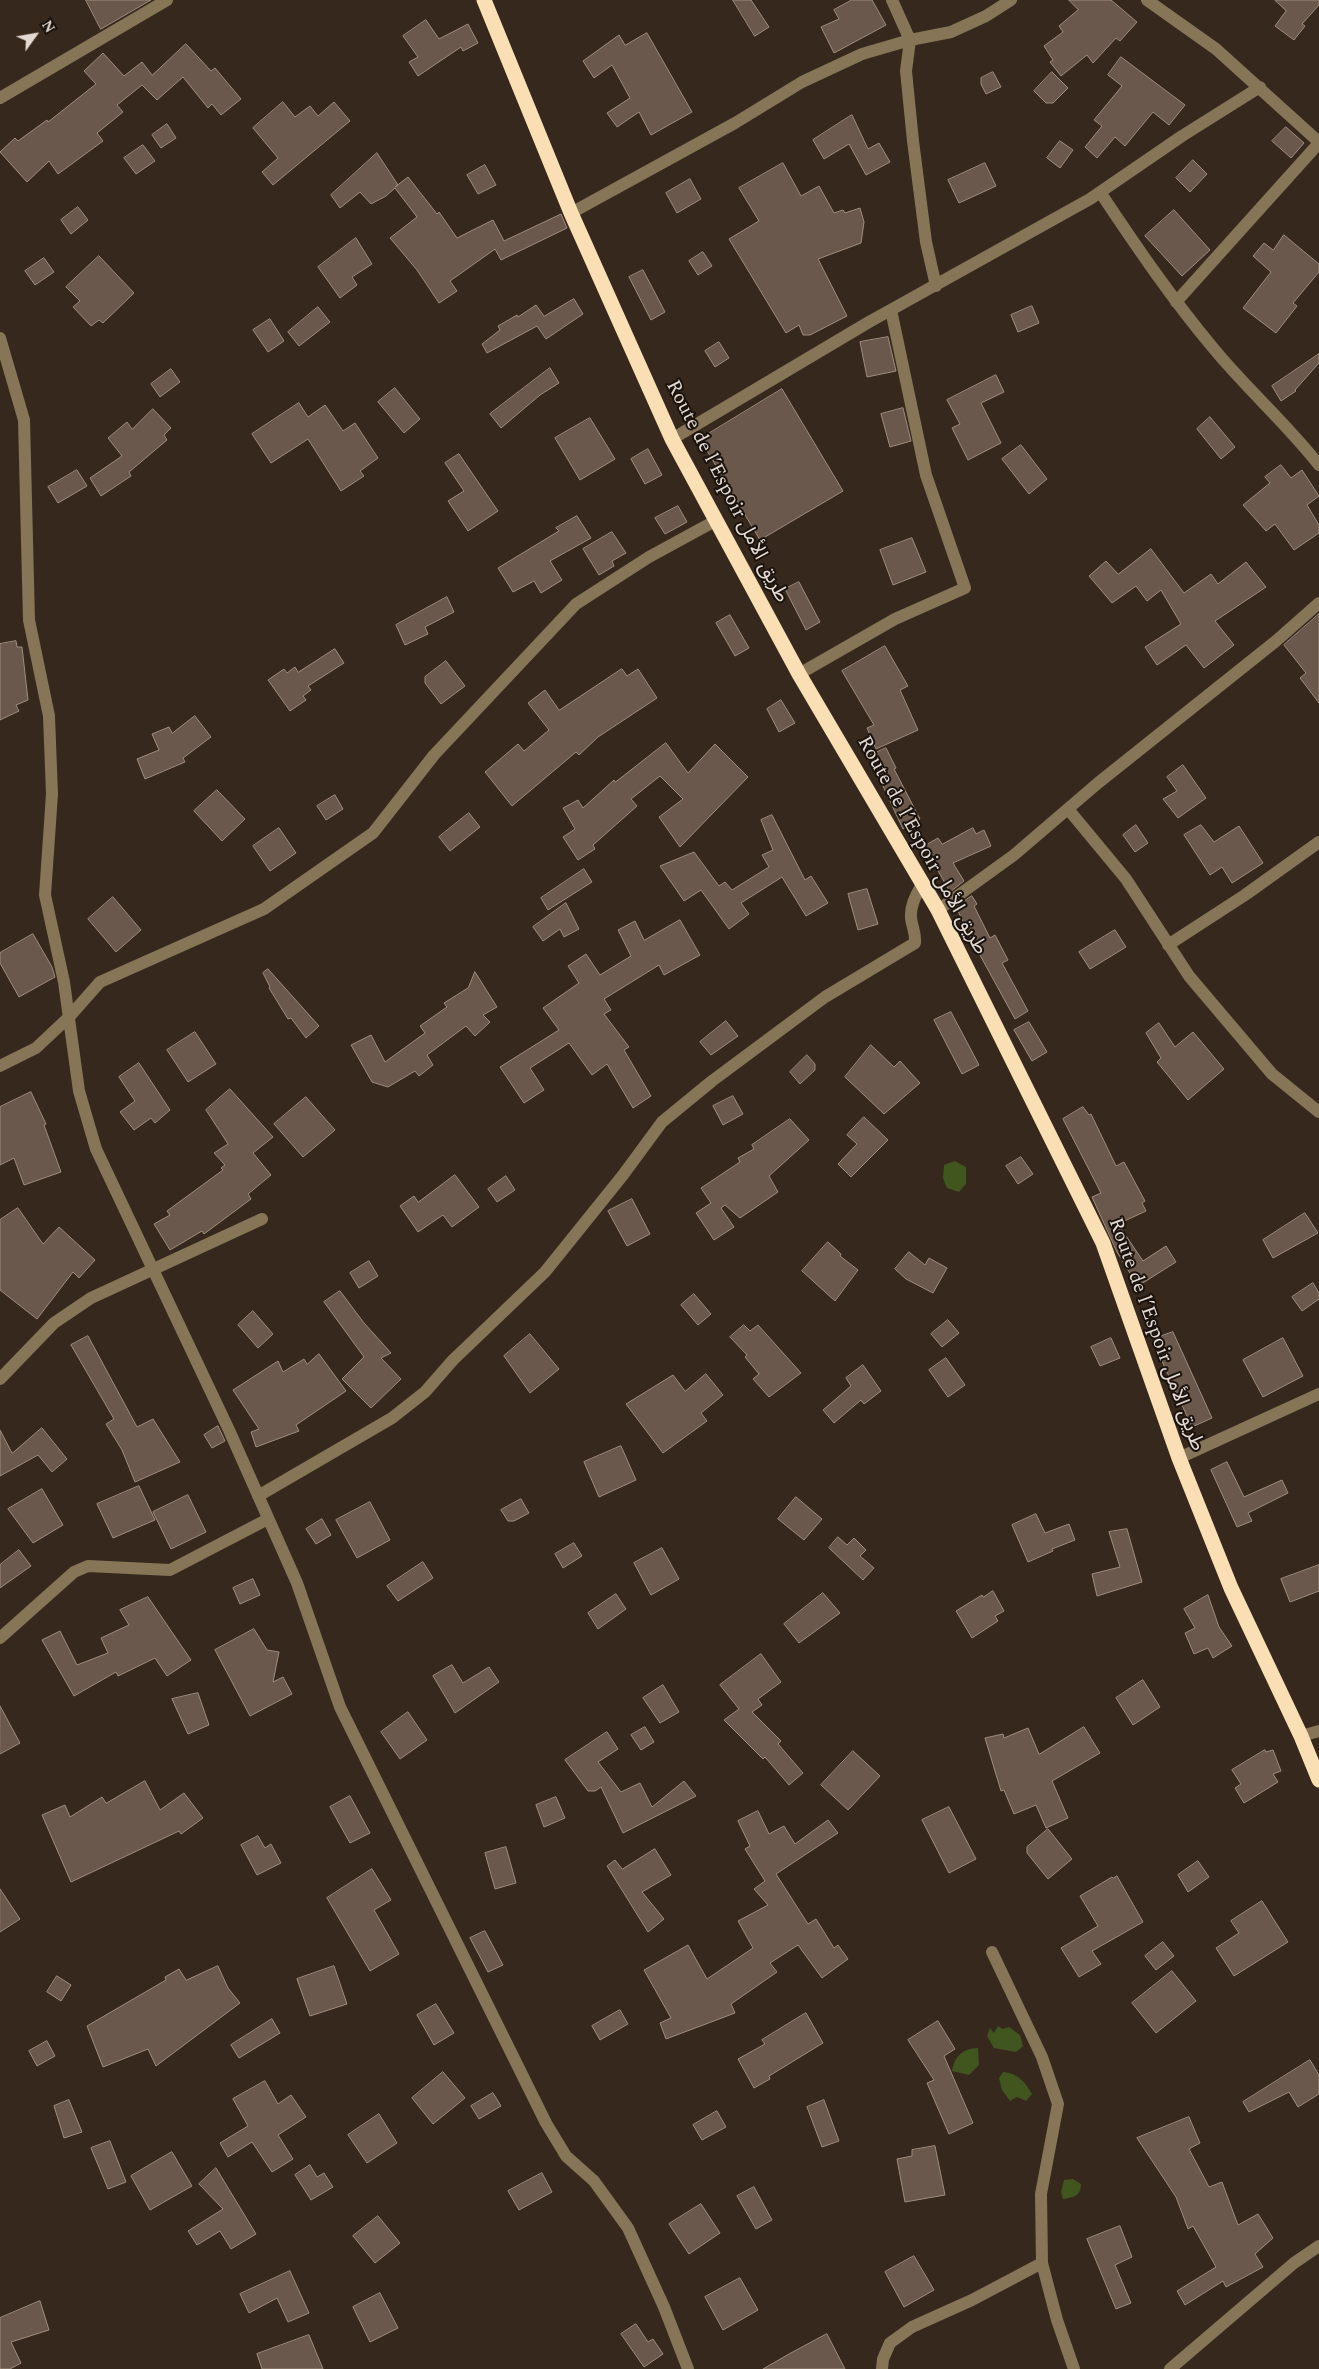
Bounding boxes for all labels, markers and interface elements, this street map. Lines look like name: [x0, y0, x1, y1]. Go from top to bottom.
north arrow: [10, 10, 60, 60]
text: N: [36, 16, 60, 37]
street label: Route de l’Espoir طريق الأمل: [659, 377, 793, 607]
street label: Route de l’Espoir طريق الأمل: [851, 732, 991, 960]
street label: Route de l’Espoir طريق الأمل: [1102, 1215, 1208, 1455]

